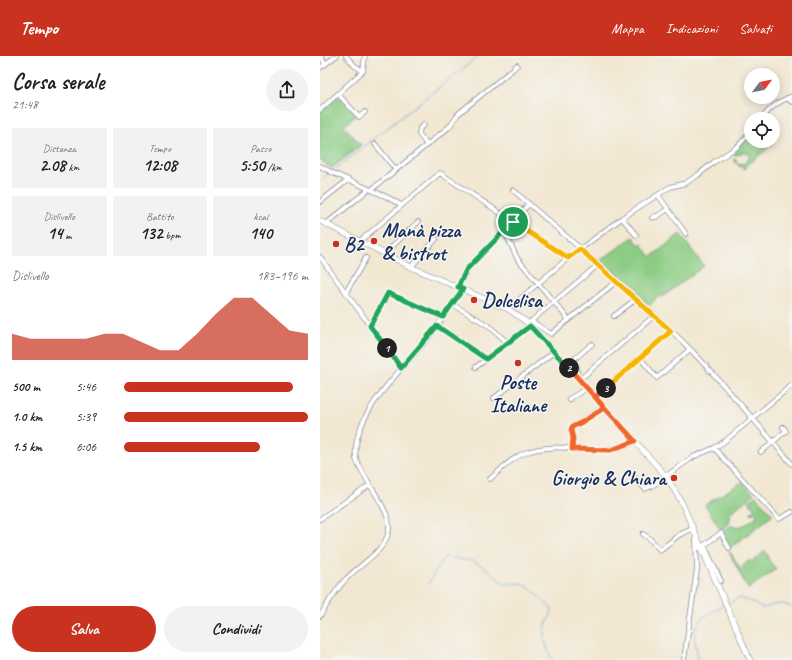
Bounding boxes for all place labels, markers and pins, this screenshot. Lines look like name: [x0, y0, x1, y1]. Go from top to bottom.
pin: [496, 205, 530, 239]
place label: Manà pizza & bistrot: [382, 218, 462, 266]
place label: B2: [344, 232, 365, 257]
marker: Manà pizza & bistrot: [369, 236, 379, 246]
marker: B2: [331, 239, 341, 249]
place label: Dolcelisa: [482, 288, 544, 313]
marker: Dolcelisa: [469, 295, 479, 305]
pin: 1: [377, 338, 397, 358]
marker: Poste Italiane: [513, 358, 523, 368]
pin: 2: [559, 358, 579, 378]
place label: Poste Italiane: [490, 370, 548, 418]
pin: 3: [596, 378, 616, 398]
place label: Giorgio & Chiara: [551, 466, 668, 491]
marker: Giorgio & Chiara: [669, 473, 679, 483]

